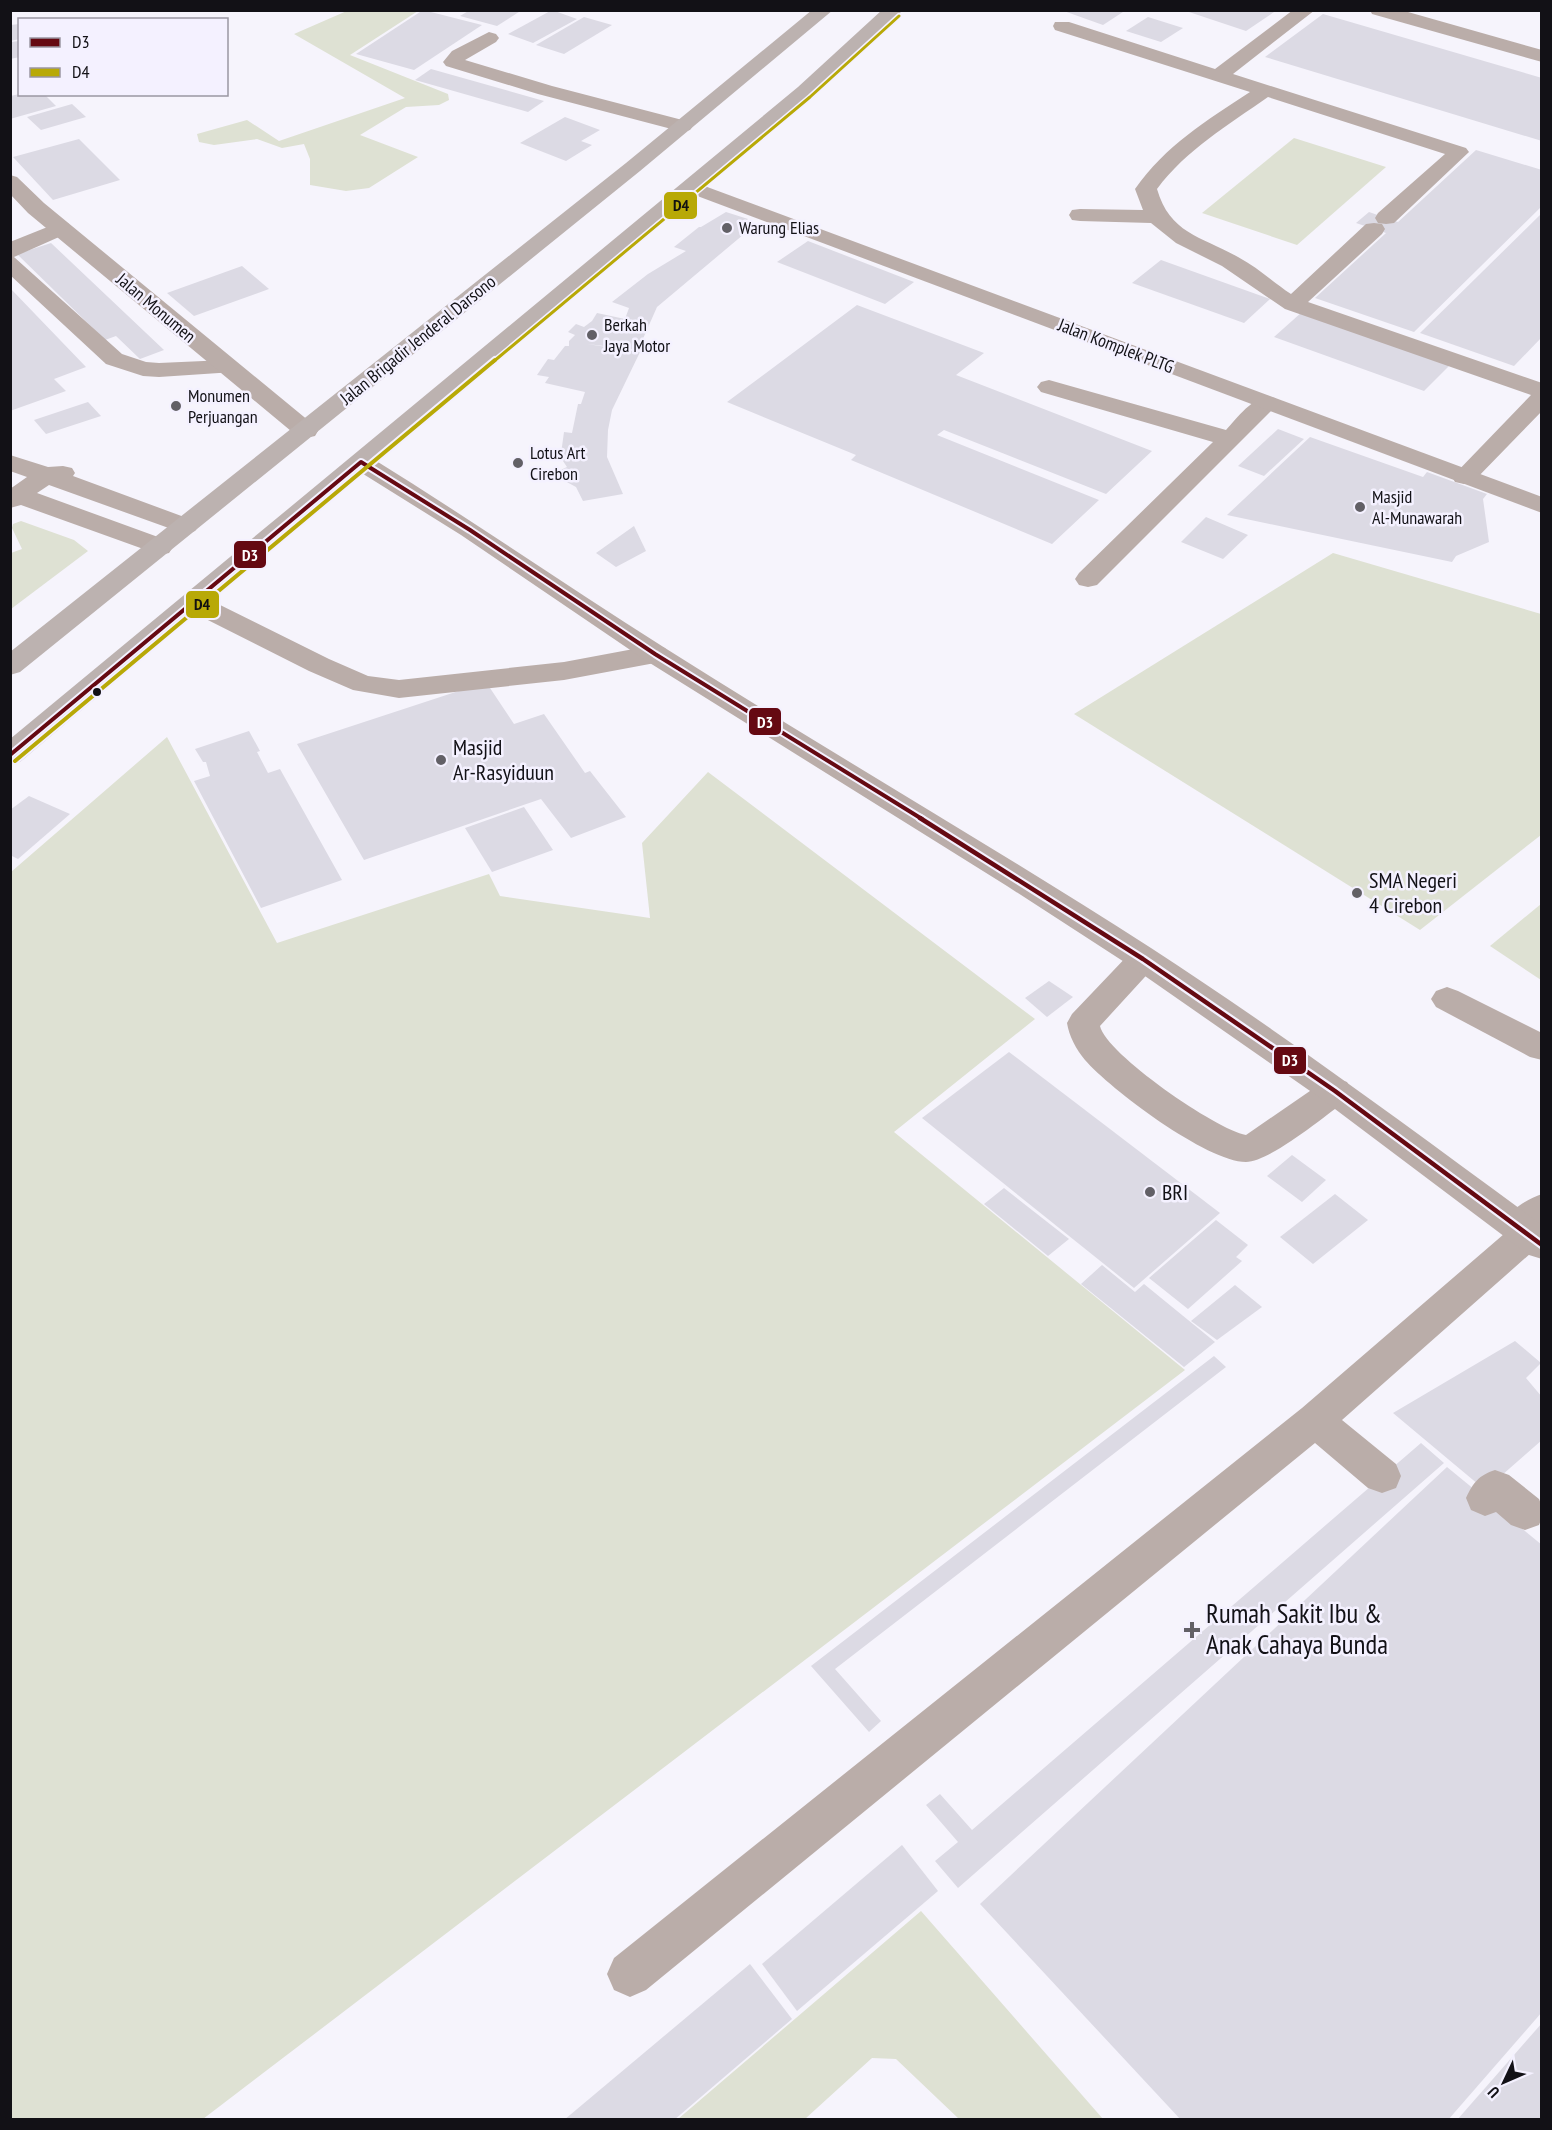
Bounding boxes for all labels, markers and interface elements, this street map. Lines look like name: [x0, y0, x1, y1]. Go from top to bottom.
legend: [18, 18, 228, 96]
text: D3: [72, 30, 90, 53]
text: D4: [72, 60, 90, 83]
line badge: D4: [663, 191, 698, 220]
text: D4: [673, 195, 689, 215]
place label: Warung Elias: [739, 216, 819, 239]
marker: Warung Elias: [720, 221, 734, 235]
street label: Jalan Monumen: [111, 267, 201, 347]
street label: Jalan Brigadir Jenderal Darsono: [334, 270, 500, 410]
place label: Berkah Jaya Motor: [603, 313, 670, 357]
street label: Jalan Komplek PLTG: [1054, 313, 1177, 378]
marker: Berkah Jaya Motor: [585, 328, 599, 342]
place label: Monumen Perjuangan: [188, 384, 258, 428]
marker: Monumen Perjuangan: [169, 399, 183, 413]
place label: Lotus Art Cirebon: [530, 441, 586, 485]
marker: Lotus Art Cirebon: [511, 456, 525, 470]
place label: Masjid Al-Munawarah: [1372, 485, 1462, 529]
marker: Masjid Al-Munawarah: [1353, 500, 1367, 514]
line badge: D3: [233, 540, 267, 569]
text: D3: [242, 545, 258, 565]
line badge: D4: [185, 590, 220, 619]
text: D4: [194, 594, 210, 614]
unlabelled marker: [91, 686, 103, 698]
line badge: D3: [748, 707, 782, 736]
text: D3: [757, 712, 773, 732]
place label: Masjid Ar-Rasyiduun: [453, 733, 554, 786]
marker: Masjid Ar-Rasyiduun: [434, 753, 448, 767]
place label: SMA Negeri 4 Cirebon: [1369, 866, 1457, 919]
marker: SMA Negeri 4 Cirebon: [1350, 886, 1364, 900]
line badge: D3: [1273, 1046, 1307, 1075]
text: D3: [1282, 1050, 1298, 1070]
place label: BRI: [1162, 1178, 1188, 1206]
marker: BRI: [1143, 1185, 1157, 1199]
place label: Rumah Sakit Ibu & Anak Cahaya Bunda: [1206, 1596, 1388, 1661]
marker: Rumah Sakit Ibu & Anak Cahaya Bunda: [1183, 1621, 1201, 1639]
north arrow: [1474, 2052, 1534, 2112]
text: U: [1483, 2083, 1503, 2102]

